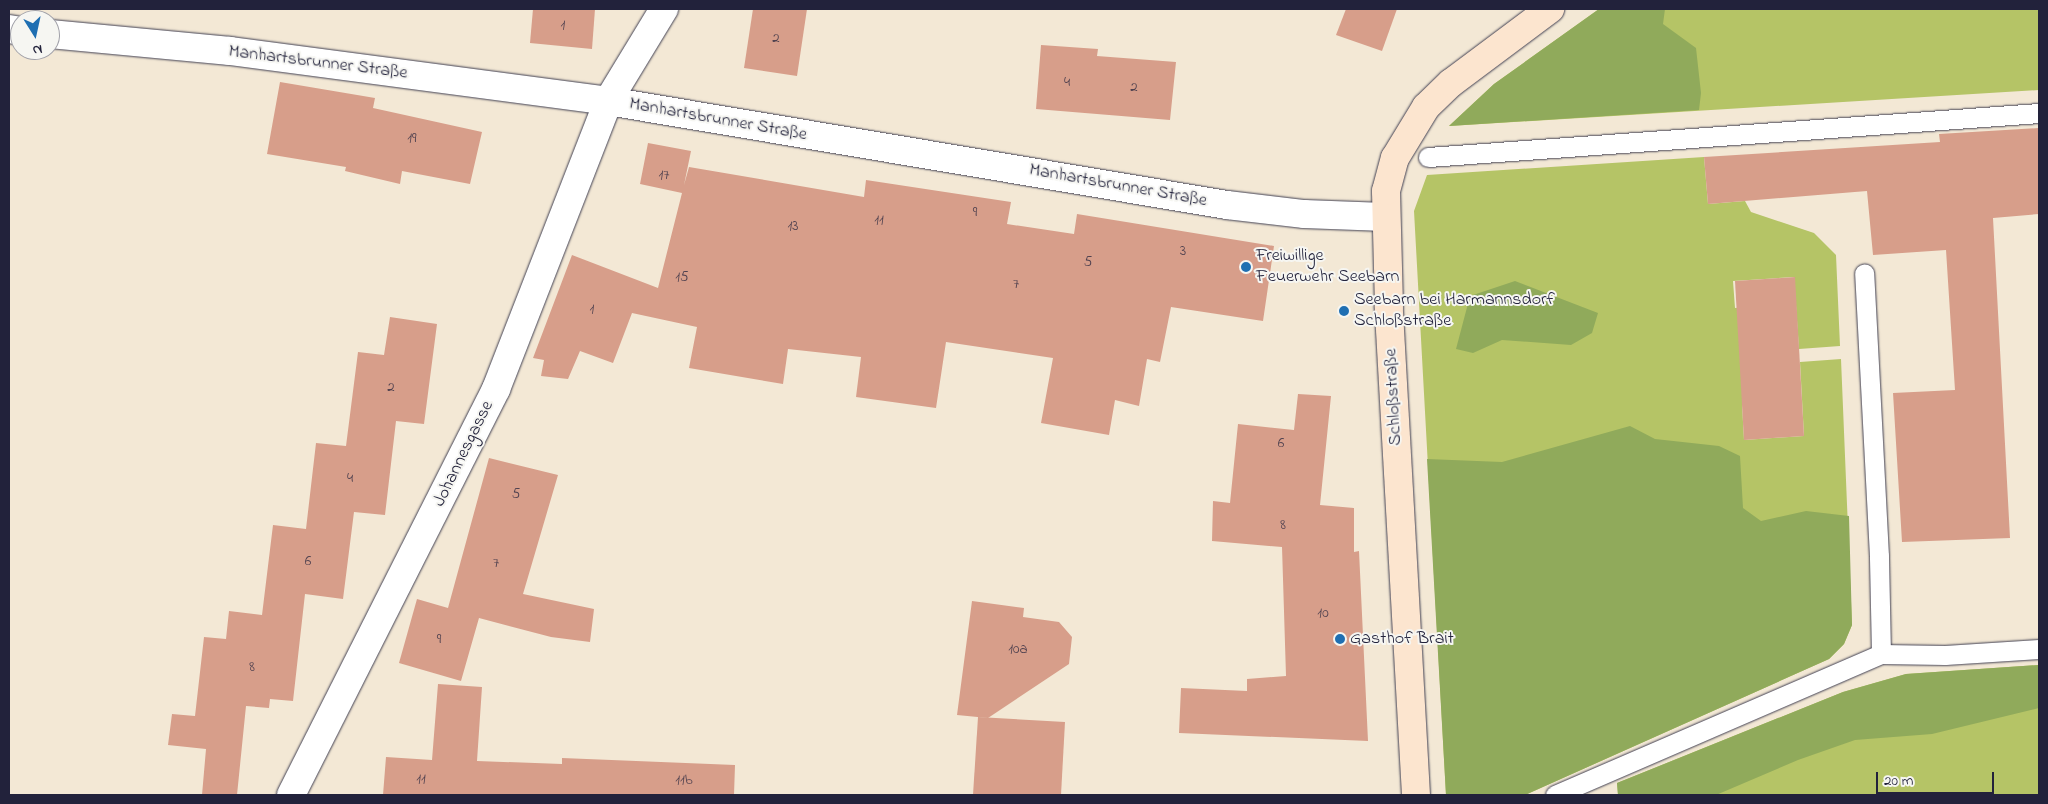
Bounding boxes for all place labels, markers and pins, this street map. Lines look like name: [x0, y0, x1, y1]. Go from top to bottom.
place label: Freiwillige Feuerwehr Seebarn: [1256, 246, 1399, 288]
marker: Freiwillige Feuerwehr Seebarn: [1240, 261, 1252, 273]
place label: Seebarn bei Harmannsdorf Schloßstraße: [1354, 290, 1555, 332]
marker: Seebarn bei Harmannsdorf Schloßstraße: [1338, 305, 1350, 317]
place label: Gasthof Brait: [1350, 628, 1454, 650]
marker: Gasthof Brait: [1334, 633, 1346, 645]

